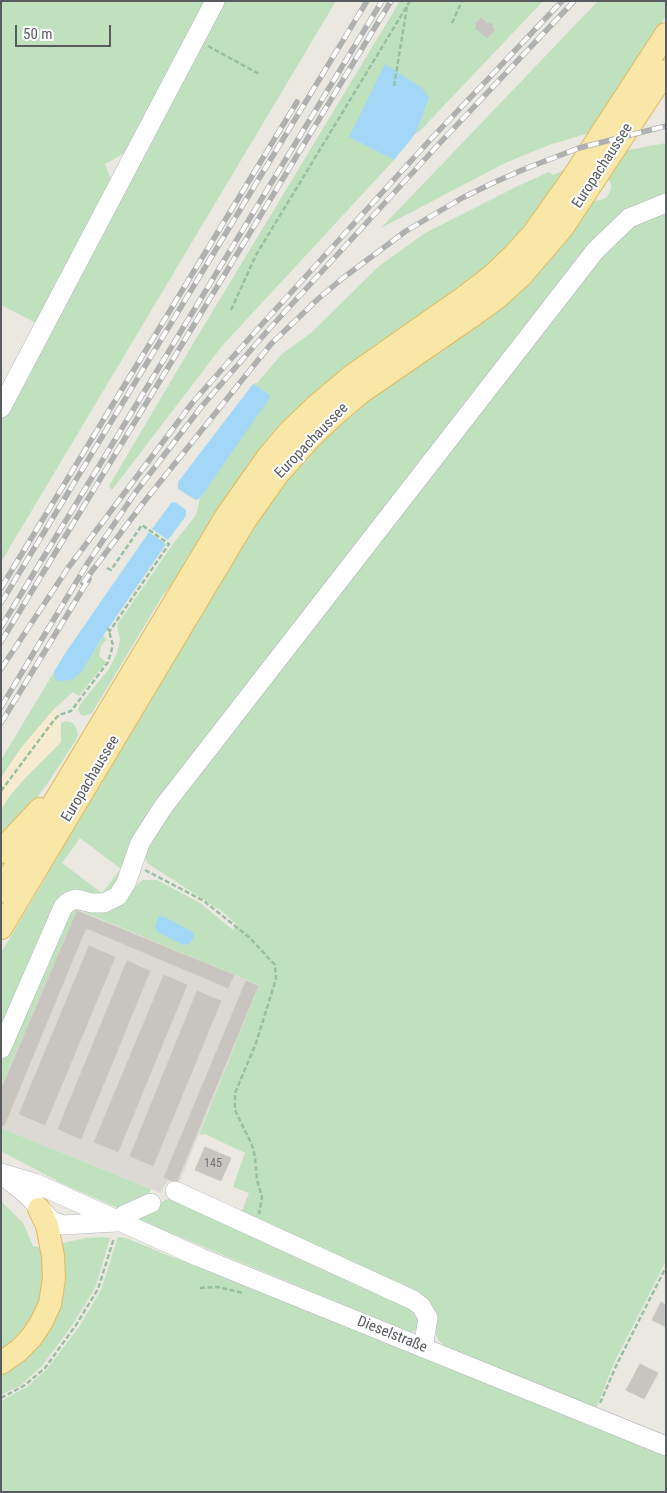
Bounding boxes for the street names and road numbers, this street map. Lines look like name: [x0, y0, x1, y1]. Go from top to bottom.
street label: Europachaussee: [569, 120, 637, 212]
street label: Europachaussee: [272, 400, 352, 482]
street label: Europachaussee: [58, 733, 124, 825]
street label: Dieselstraße: [354, 1313, 430, 1357]

